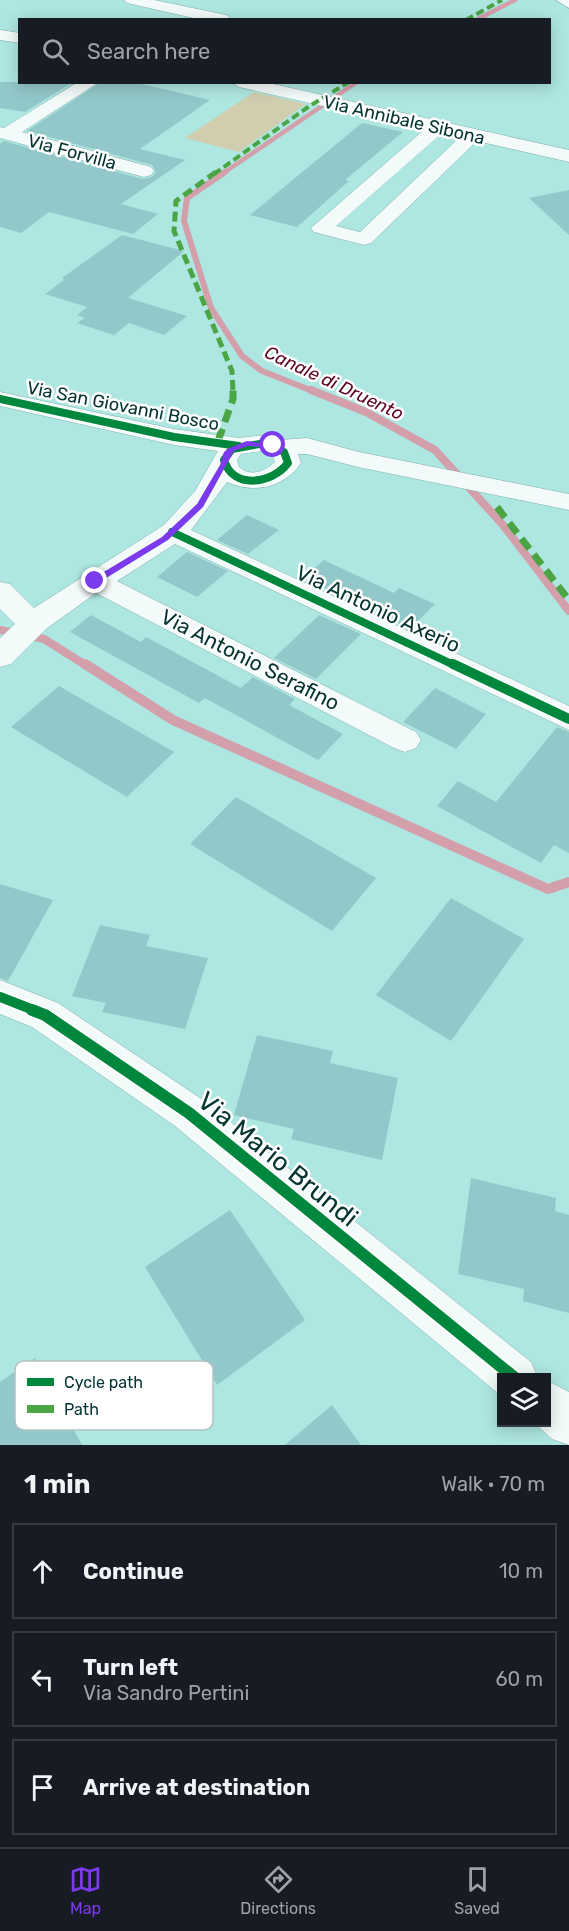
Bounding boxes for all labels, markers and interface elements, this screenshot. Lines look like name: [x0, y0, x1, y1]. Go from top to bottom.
search box: [18, 18, 551, 84]
icon: search: [39, 35, 72, 68]
text: Search here: [87, 38, 210, 65]
street label: Via Annibale Sibona: [321, 91, 487, 149]
street label: Via Forvilla: [25, 130, 119, 174]
water label: Canale di Druento: [261, 341, 407, 425]
street label: Via San Giovanni Bosco: [25, 377, 221, 435]
route start: [259, 431, 285, 457]
street label: Via Antonio Axerio: [292, 560, 464, 658]
route end: [81, 567, 107, 593]
street label: Via Antonio Serafino: [157, 604, 344, 715]
street label: Via Mario Brundi: [191, 1085, 364, 1233]
legend: [15, 1361, 213, 1430]
text: Cycle path: [64, 1373, 143, 1392]
map controls: [497, 1373, 551, 1427]
button: layers: [497, 1373, 551, 1427]
text: Path: [64, 1400, 99, 1419]
text: 1 min: [24, 1469, 90, 1500]
text: Walk · 70 m: [441, 1472, 545, 1496]
icon: ahead: [26, 1555, 59, 1588]
text: Continue: [83, 1558, 184, 1585]
text: 10 m: [499, 1559, 543, 1583]
text: Turn left: [83, 1654, 178, 1681]
icon: left: [26, 1663, 59, 1696]
text: 60 m: [496, 1667, 543, 1691]
text: Via Sandro Pertini: [83, 1681, 249, 1705]
icon: arrive: [26, 1771, 59, 1804]
text: Arrive at destination: [83, 1774, 310, 1801]
tab: Map: [69, 1863, 102, 1918]
tab: Directions: [240, 1863, 316, 1918]
tab: Saved: [454, 1863, 500, 1918]

